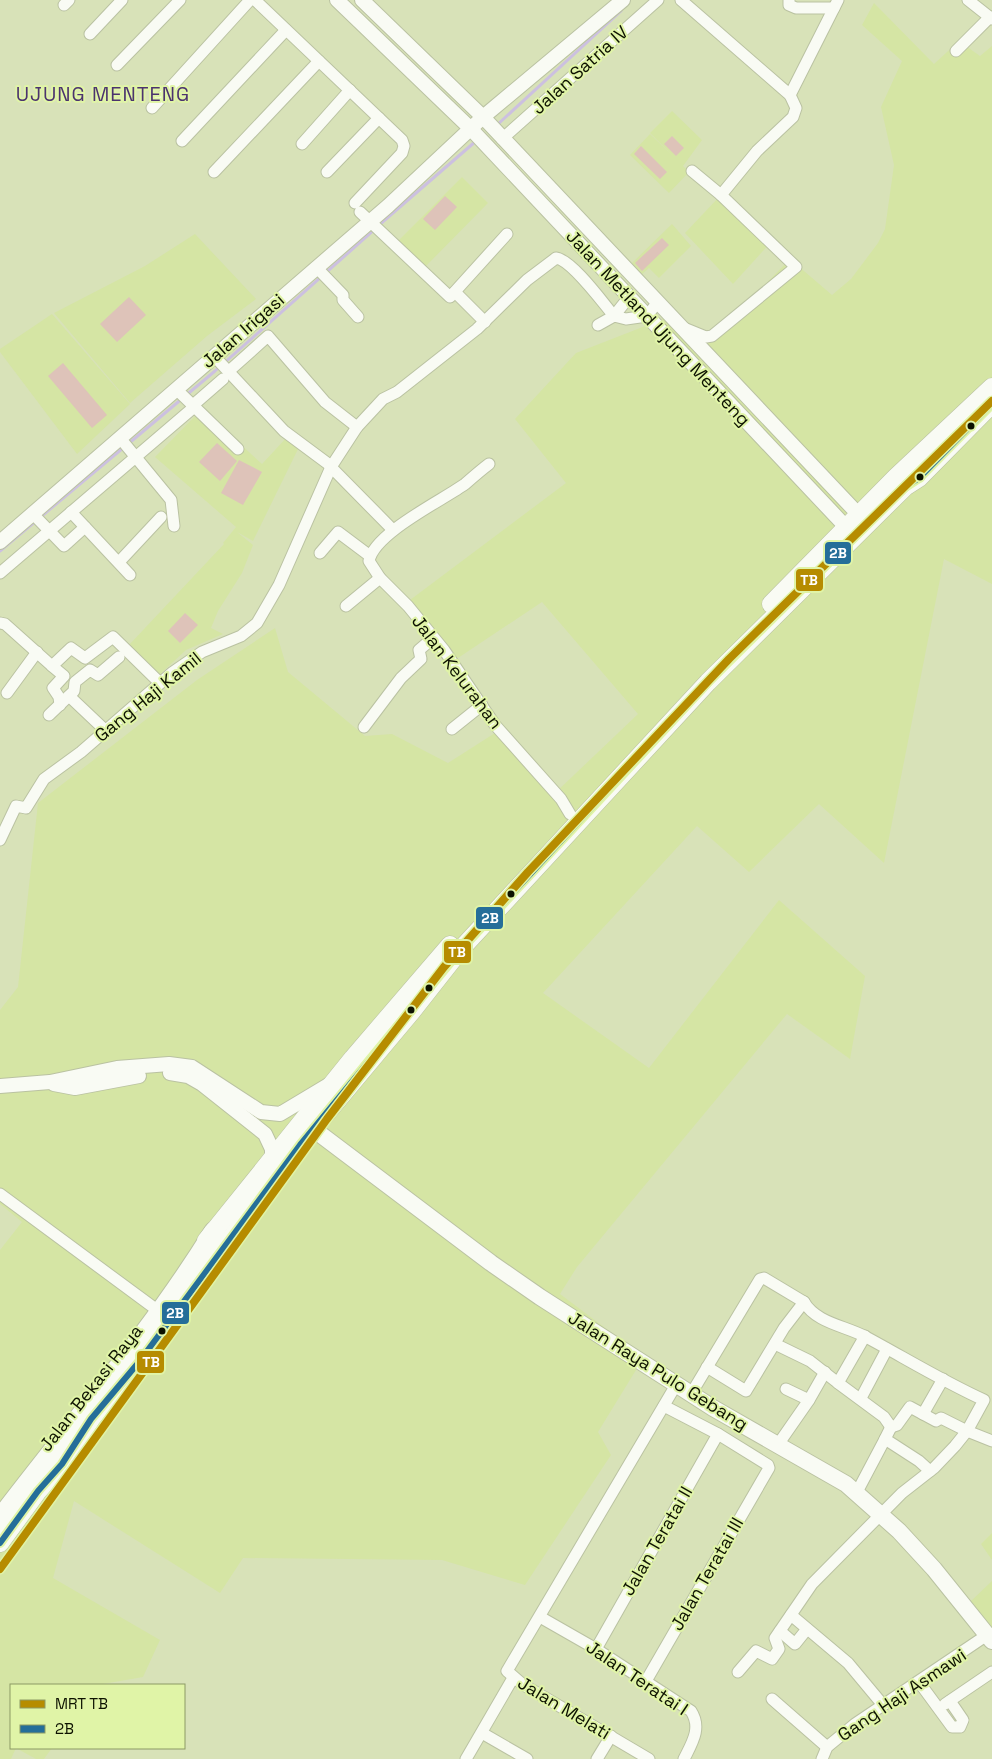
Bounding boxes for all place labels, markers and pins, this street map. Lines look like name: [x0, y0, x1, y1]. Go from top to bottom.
unlabelled marker: [966, 421, 976, 431]
unlabelled marker: [915, 472, 925, 482]
unlabelled marker: [506, 889, 516, 899]
unlabelled marker: [424, 983, 434, 993]
unlabelled marker: [406, 1005, 416, 1015]
unlabelled marker: [157, 1326, 167, 1336]

